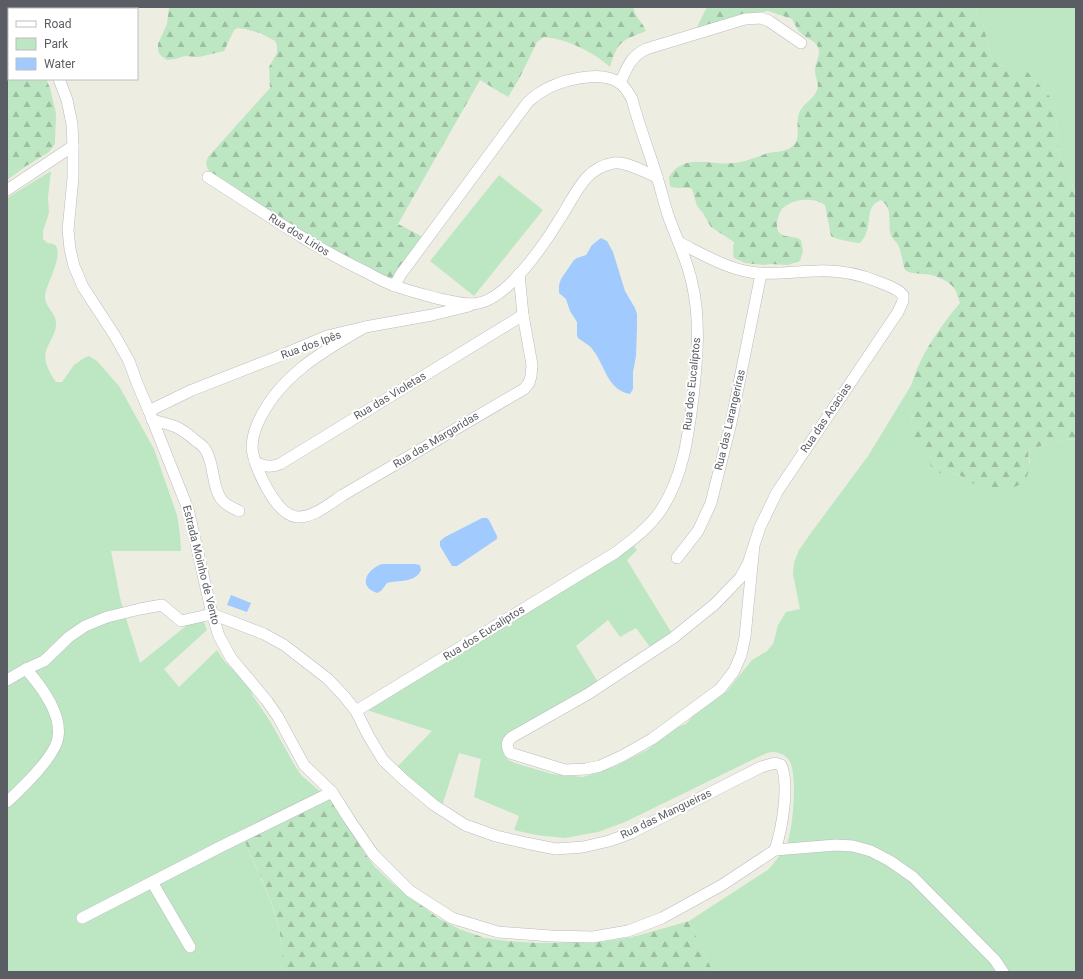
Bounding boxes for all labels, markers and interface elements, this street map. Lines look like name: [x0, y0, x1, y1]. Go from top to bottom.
legend: [8, 8, 138, 80]
text: Road: [44, 17, 72, 31]
text: Park: [44, 37, 69, 51]
text: Water: [44, 57, 75, 71]
street label: Rua dos Lirios: [266, 211, 332, 259]
street label: Rua dos Ipês: [279, 328, 343, 362]
street label: Rua dos Eucaliptos: [681, 337, 703, 431]
street label: Rua das Larangeriras: [712, 368, 748, 472]
street label: Rua das Violetas: [352, 369, 429, 423]
street label: Rua das Acacias: [798, 380, 854, 455]
street label: Rua das Margaridas: [391, 409, 482, 471]
street label: Estrada Moinho de Vento: [180, 504, 222, 626]
street label: Rua dos Eucaliptos: [441, 603, 527, 663]
street label: Rua das Mangueiras: [618, 786, 714, 842]

